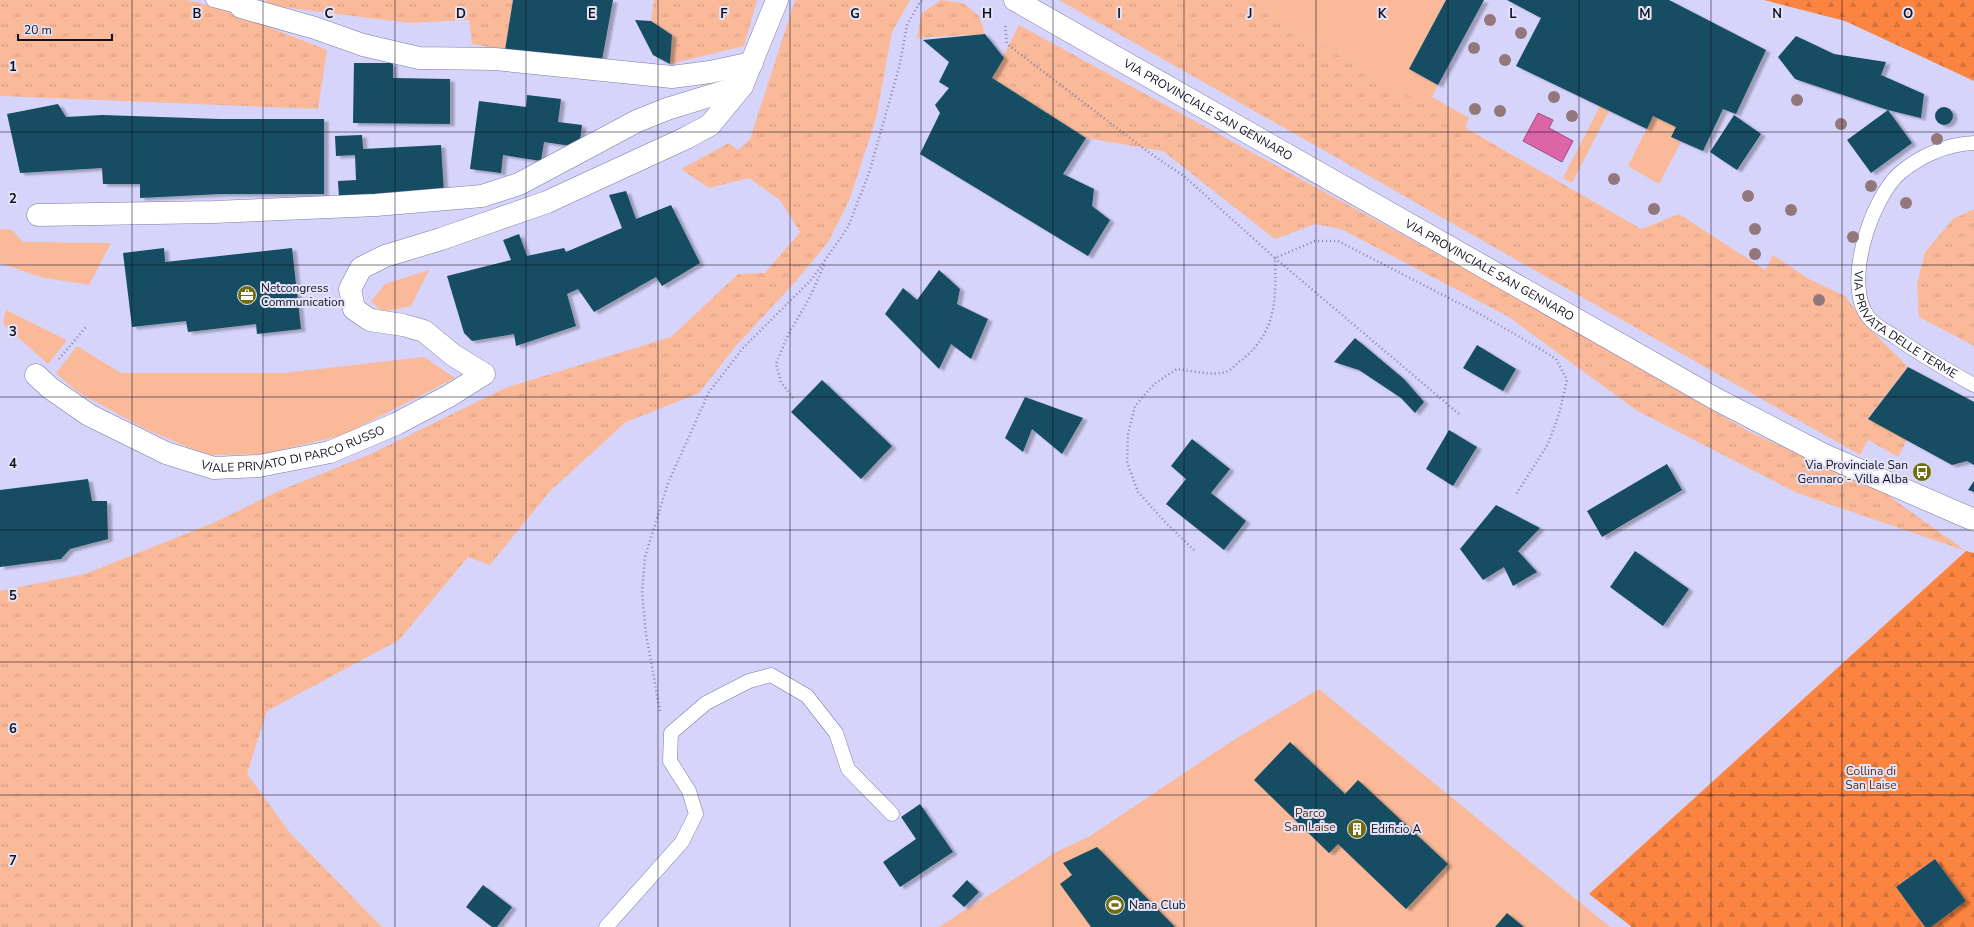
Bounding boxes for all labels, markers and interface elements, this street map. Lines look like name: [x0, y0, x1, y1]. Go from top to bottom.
text: B: [193, 5, 202, 23]
text: C: [325, 5, 334, 23]
text: D: [456, 5, 466, 23]
text: E: [588, 5, 596, 23]
text: F: [720, 5, 728, 23]
text: G: [850, 5, 860, 23]
text: H: [982, 5, 992, 23]
text: I: [1117, 5, 1121, 23]
text: J: [1247, 5, 1252, 23]
text: K: [1378, 5, 1387, 23]
text: L: [1509, 5, 1517, 23]
text: M: [1639, 5, 1651, 23]
text: N: [1772, 5, 1782, 23]
text: O: [1903, 5, 1913, 23]
scale bar: [18, 16, 112, 42]
text: 20 m: [24, 22, 52, 38]
street label: VIA PROVINCIALE SAN GENNARO: [1120, 55, 1295, 164]
text: 1: [9, 58, 17, 76]
text: 2: [9, 190, 17, 208]
street label: VIA PROVINCIALE SAN GENNARO: [1401, 215, 1577, 325]
street label: VIA PRIVATA DELLE TERME: [1850, 269, 1960, 382]
place label: Netcongress Communication: [261, 280, 345, 310]
office icon: Netcongress Communication: [236, 284, 258, 306]
text: 3: [9, 323, 17, 341]
street label: VIALE PRIVATO DI PARCO RUSSO: [198, 422, 387, 476]
text: 4: [9, 455, 17, 473]
place label: Via Provinciale San Gennaro - Villa Alba: [1798, 457, 1908, 487]
bus stop icon: Via Provinciale San Gennaro - Villa Alba: [1911, 461, 1933, 483]
text: 5: [9, 587, 17, 605]
text: 6: [9, 720, 17, 738]
park label: Collina di San Laise: [1845, 763, 1897, 793]
park label: Parco San Laise: [1284, 805, 1336, 835]
building icon: Edificio A: [1346, 818, 1368, 840]
place label: Edificio A: [1371, 821, 1422, 837]
text: 7: [9, 852, 17, 870]
sports icon: Nana Club: [1104, 894, 1126, 916]
place label: Nana Club: [1129, 897, 1186, 913]

